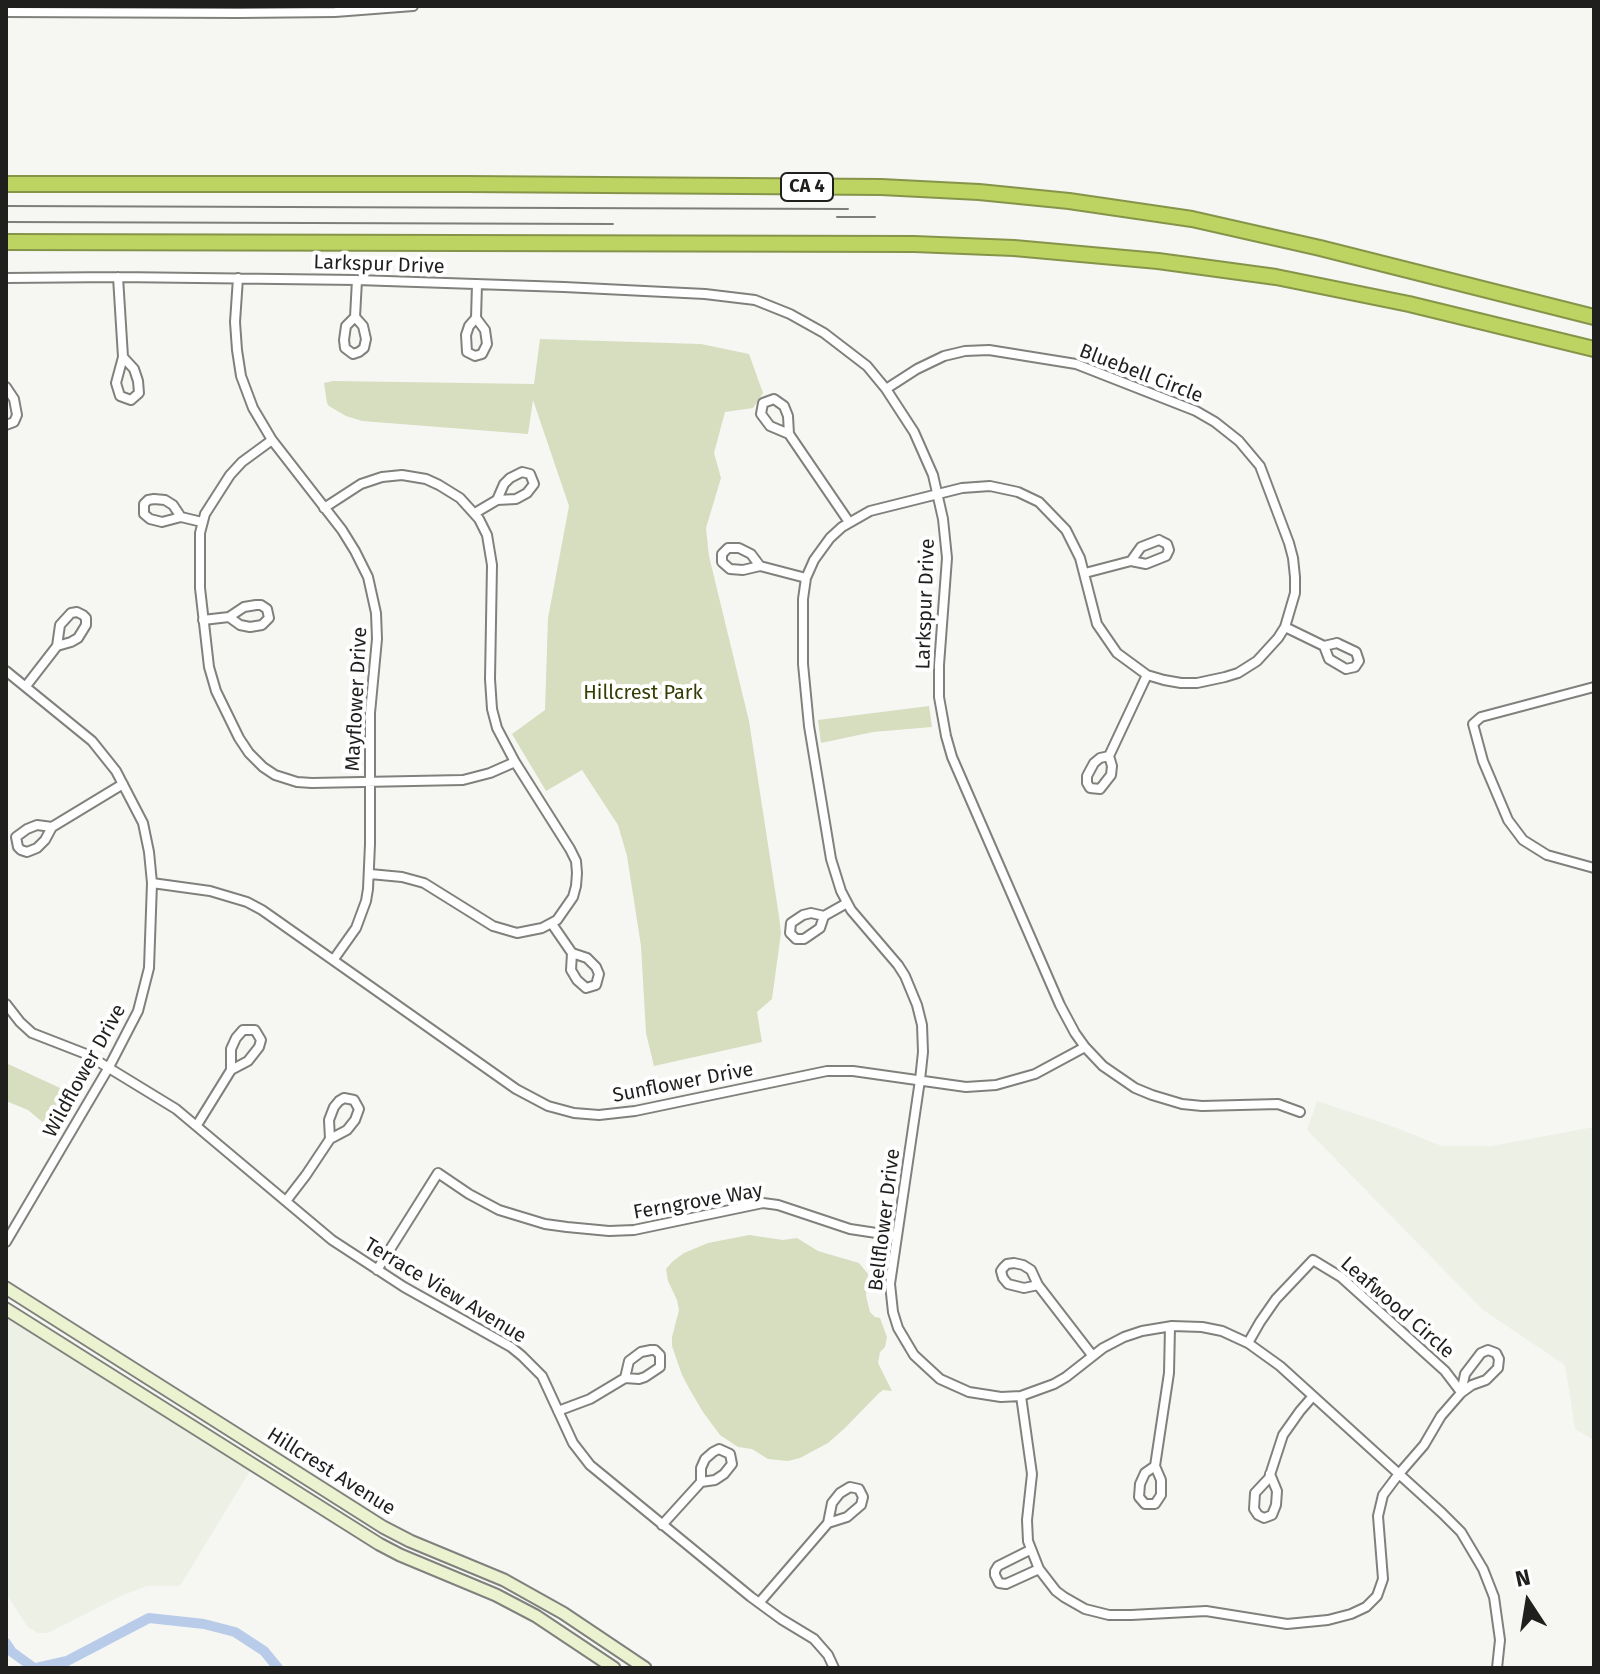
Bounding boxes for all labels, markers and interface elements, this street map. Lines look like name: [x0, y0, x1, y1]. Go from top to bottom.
road number: CA 4: [781, 173, 833, 201]
street label: Larkspur Drive: [313, 251, 445, 279]
street label: Bluebell Circle: [1076, 339, 1206, 409]
street label: Larkspur Drive: [912, 538, 940, 670]
street label: Mayflower Drive: [341, 626, 373, 772]
park label: Hillcrest Park: [583, 681, 703, 705]
street label: Wildflower Drive: [39, 1000, 131, 1142]
street label: Sunflower Drive: [611, 1058, 755, 1108]
street label: Bellflower Drive: [864, 1147, 906, 1293]
street label: Ferngrove Way: [631, 1179, 765, 1225]
street label: Terrace View Avenue: [360, 1233, 530, 1349]
street label: Leafwood Circle: [1335, 1252, 1459, 1364]
street label: Hillcrest Avenue: [262, 1423, 400, 1521]
north arrow: [1488, 1562, 1568, 1642]
text: N: [1513, 1563, 1533, 1593]

